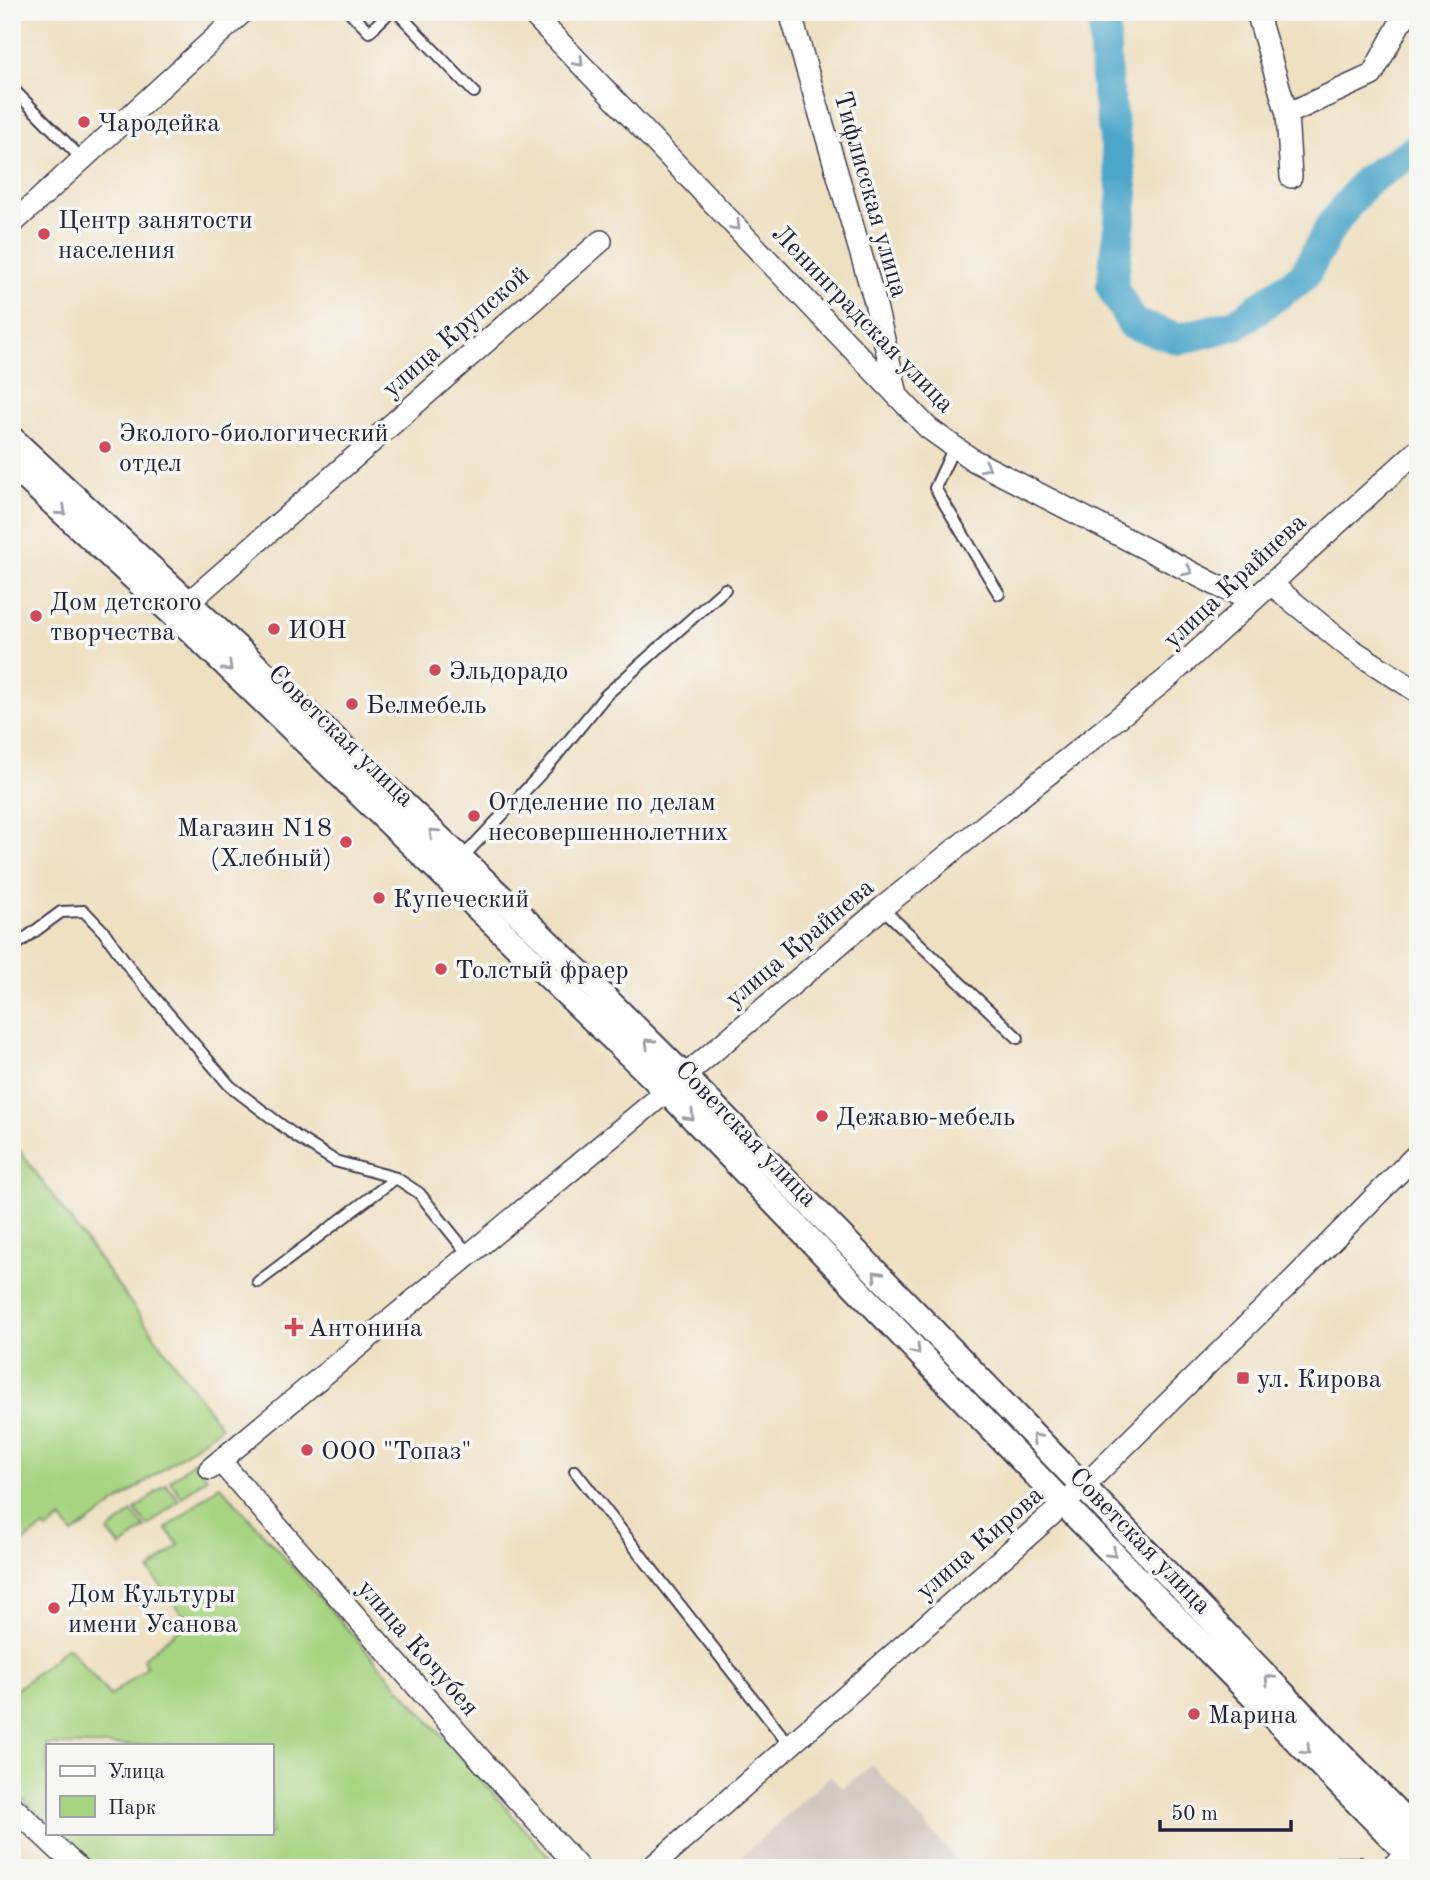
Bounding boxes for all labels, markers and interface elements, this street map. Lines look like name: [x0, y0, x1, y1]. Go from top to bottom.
one-way arrow: [570, 53, 583, 66]
street label: Тифлисская улица: [828, 89, 912, 301]
place label: Чародейка: [98, 111, 220, 137]
marker: Чародейка: [76, 114, 92, 130]
place label: Центр занятости населения: [58, 208, 253, 264]
one-way arrow: [728, 218, 741, 231]
street label: Ленинградская улица: [767, 221, 959, 418]
marker: Центр занятости населения: [36, 226, 52, 242]
street label: улица Крупской: [378, 262, 535, 403]
place label: Эколого-биологический отдел: [119, 421, 389, 477]
marker: Эколого-биологический отдел: [97, 439, 113, 455]
one-way arrow: [978, 458, 991, 472]
one-way arrow: [54, 503, 67, 515]
street label: улица Крайнева: [1159, 509, 1312, 654]
one-way arrow: [1181, 562, 1193, 576]
place label: Дом детского творчества: [50, 590, 202, 646]
marker: Дом детского творчества: [28, 608, 44, 624]
place label: ИОН: [288, 618, 347, 644]
marker: ИОН: [266, 621, 282, 637]
one-way arrow: [220, 658, 233, 671]
place label: Эльдорадо: [449, 659, 568, 685]
street label: Советская улица: [263, 661, 419, 812]
marker: Эльдорадо: [427, 662, 443, 678]
place label: Белмебель: [366, 693, 486, 719]
marker: Белмебель: [344, 696, 360, 712]
place label: Отделение по делам несовершеннолетних: [488, 790, 729, 846]
marker: Отделение по делам несовершеннолетних: [466, 808, 482, 824]
place label: Магазин N18 (Хлебный): [177, 816, 332, 872]
one-way arrow: [428, 829, 441, 841]
marker: Магазин N18 (Хлебный): [338, 834, 354, 850]
street label: улица Крайнева: [721, 874, 879, 1013]
place label: Купеческий: [393, 887, 529, 913]
marker: Купеческий: [371, 890, 387, 906]
place label: Толстый фраер: [455, 958, 629, 984]
marker: Толстый фраер: [433, 961, 449, 977]
one-way arrow: [644, 1038, 657, 1051]
street label: Советская улица: [670, 1056, 822, 1212]
place label: Дежавю-мебель: [836, 1105, 1015, 1131]
one-way arrow: [682, 1107, 695, 1120]
marker: Дежавю-мебель: [814, 1108, 830, 1124]
one-way arrow: [872, 1270, 885, 1283]
place label: Антонина: [308, 1316, 423, 1342]
marker: Антонина: [286, 1319, 302, 1335]
one-way arrow: [907, 1342, 920, 1355]
place label: ул. Кирова: [1257, 1367, 1382, 1393]
marker: ул. Кирова: [1235, 1370, 1251, 1386]
one-way arrow: [1031, 1433, 1044, 1446]
place label: ООО "Топаз": [321, 1439, 471, 1465]
marker: ООО "Топаз": [299, 1442, 315, 1458]
street label: Советская улица: [1064, 1463, 1216, 1619]
street label: улица Кирова: [912, 1482, 1049, 1605]
one-way arrow: [1103, 1545, 1116, 1558]
street label: улица Кочубея: [352, 1575, 483, 1721]
place label: Дом Культуры имени Усанова: [68, 1582, 238, 1638]
marker: Дом Культуры имени Усанова: [46, 1600, 62, 1616]
one-way arrow: [1264, 1674, 1277, 1687]
place label: Марина: [1208, 1703, 1297, 1729]
marker: Марина: [1186, 1706, 1202, 1722]
one-way arrow: [1297, 1742, 1310, 1755]
legend: [46, 1744, 273, 1834]
text: Улица: [108, 1762, 165, 1783]
scale bar: [1160, 1789, 1292, 1833]
text: Парк: [108, 1798, 157, 1819]
text: 50 m: [1171, 1804, 1218, 1825]

